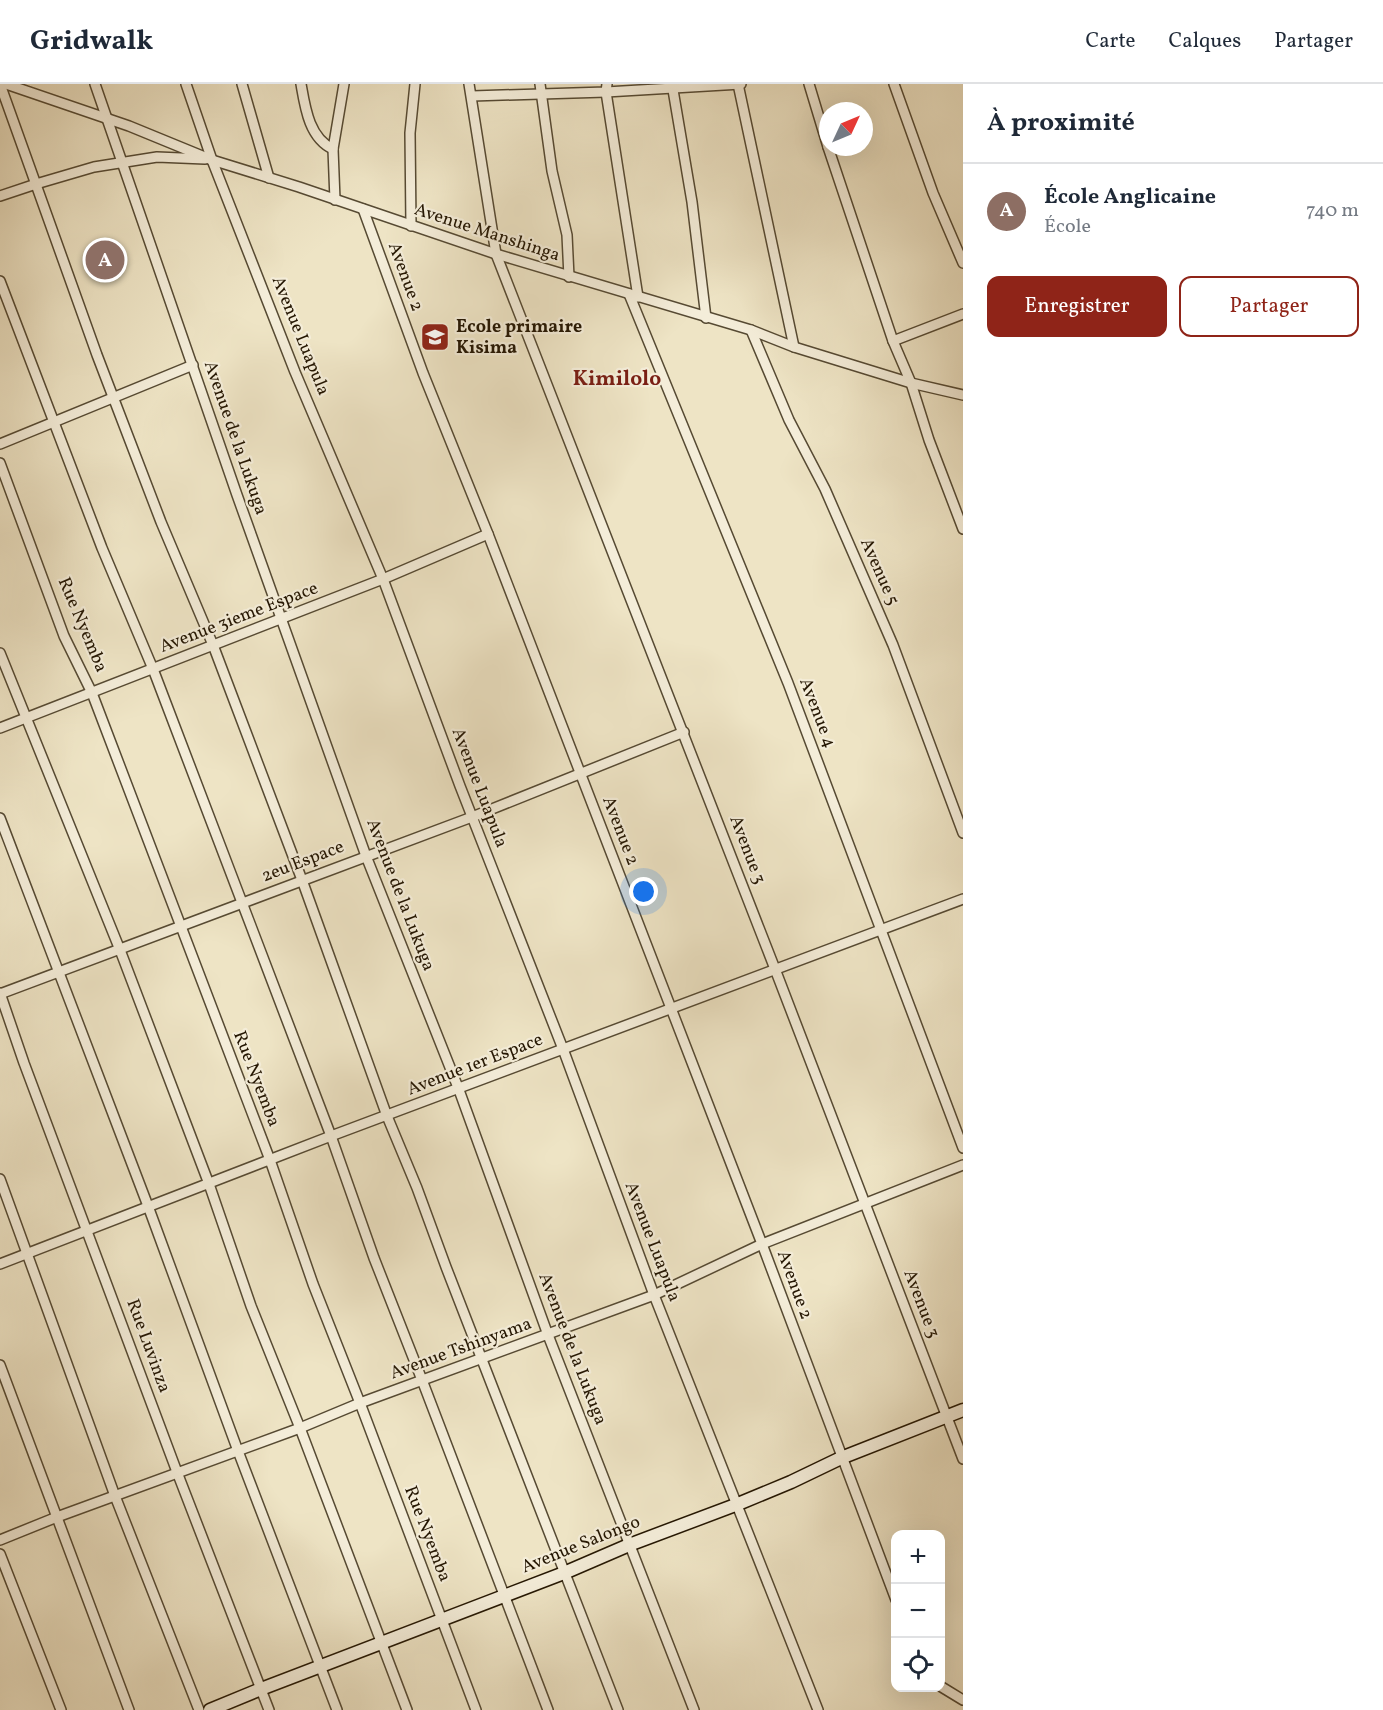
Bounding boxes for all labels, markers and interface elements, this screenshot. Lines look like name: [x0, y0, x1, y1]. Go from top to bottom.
text: Gridwalk: [30, 22, 153, 61]
text: Carte: [1085, 27, 1136, 56]
text: Calques: [1169, 27, 1241, 56]
text: Partager: [1274, 27, 1353, 56]
north arrow: [819, 102, 873, 156]
text: À proximité: [987, 105, 1135, 141]
text: École Anglicaine: [1044, 182, 1216, 213]
text: A: [999, 197, 1014, 225]
text: 740 m: [1306, 197, 1359, 225]
street label: Avenue Manshinga: [411, 198, 563, 268]
text: École: [1044, 213, 1091, 241]
pin: A: [86, 238, 124, 282]
street label: Avenue 2: [381, 239, 429, 315]
street label: Avenue Luapula: [265, 273, 335, 399]
button: Enregistrer: [987, 276, 1167, 337]
button: Partager: [1179, 276, 1359, 337]
place label: Ecole primaire Kisima: [456, 315, 582, 361]
school or university icon: Ecole primaire Kisima: [419, 321, 451, 353]
street label: Avenue de la Lukuga: [197, 358, 273, 518]
district label: Kimilolo: [573, 365, 661, 394]
street label: Avenue 5: [853, 534, 905, 610]
street label: Rue Nyemba: [51, 574, 113, 676]
street label: Avenue 3ieme Espace: [156, 576, 322, 660]
street label: Avenue 4: [792, 674, 842, 752]
street label: Avenue Luapula: [445, 724, 513, 852]
street label: Avenue 2: [595, 793, 645, 869]
street label: Avenue 3: [722, 812, 772, 888]
street label: Avenue de la Lukuga: [359, 815, 441, 975]
street label: 2eu Espace: [258, 835, 348, 889]
your location: [629, 877, 658, 906]
street label: Rue Nyemba: [226, 1027, 286, 1131]
street label: Avenue 1er Espace: [404, 1028, 546, 1102]
street label: Avenue Luapula: [618, 1178, 686, 1306]
street label: Avenue 2: [770, 1247, 818, 1323]
street label: Avenue 3: [896, 1266, 946, 1342]
street label: Avenue de la Lukuga: [531, 1269, 613, 1429]
street label: Rue Luvinza: [120, 1296, 177, 1396]
street label: Avenue Tshinyama: [387, 1312, 535, 1386]
street label: Rue Nyemba: [397, 1482, 457, 1586]
street label: Avenue Salongo: [518, 1510, 644, 1580]
map controls: [891, 1530, 945, 1692]
button: +: [891, 1530, 945, 1584]
button: −: [891, 1584, 945, 1638]
button: locate: [891, 1638, 945, 1692]

